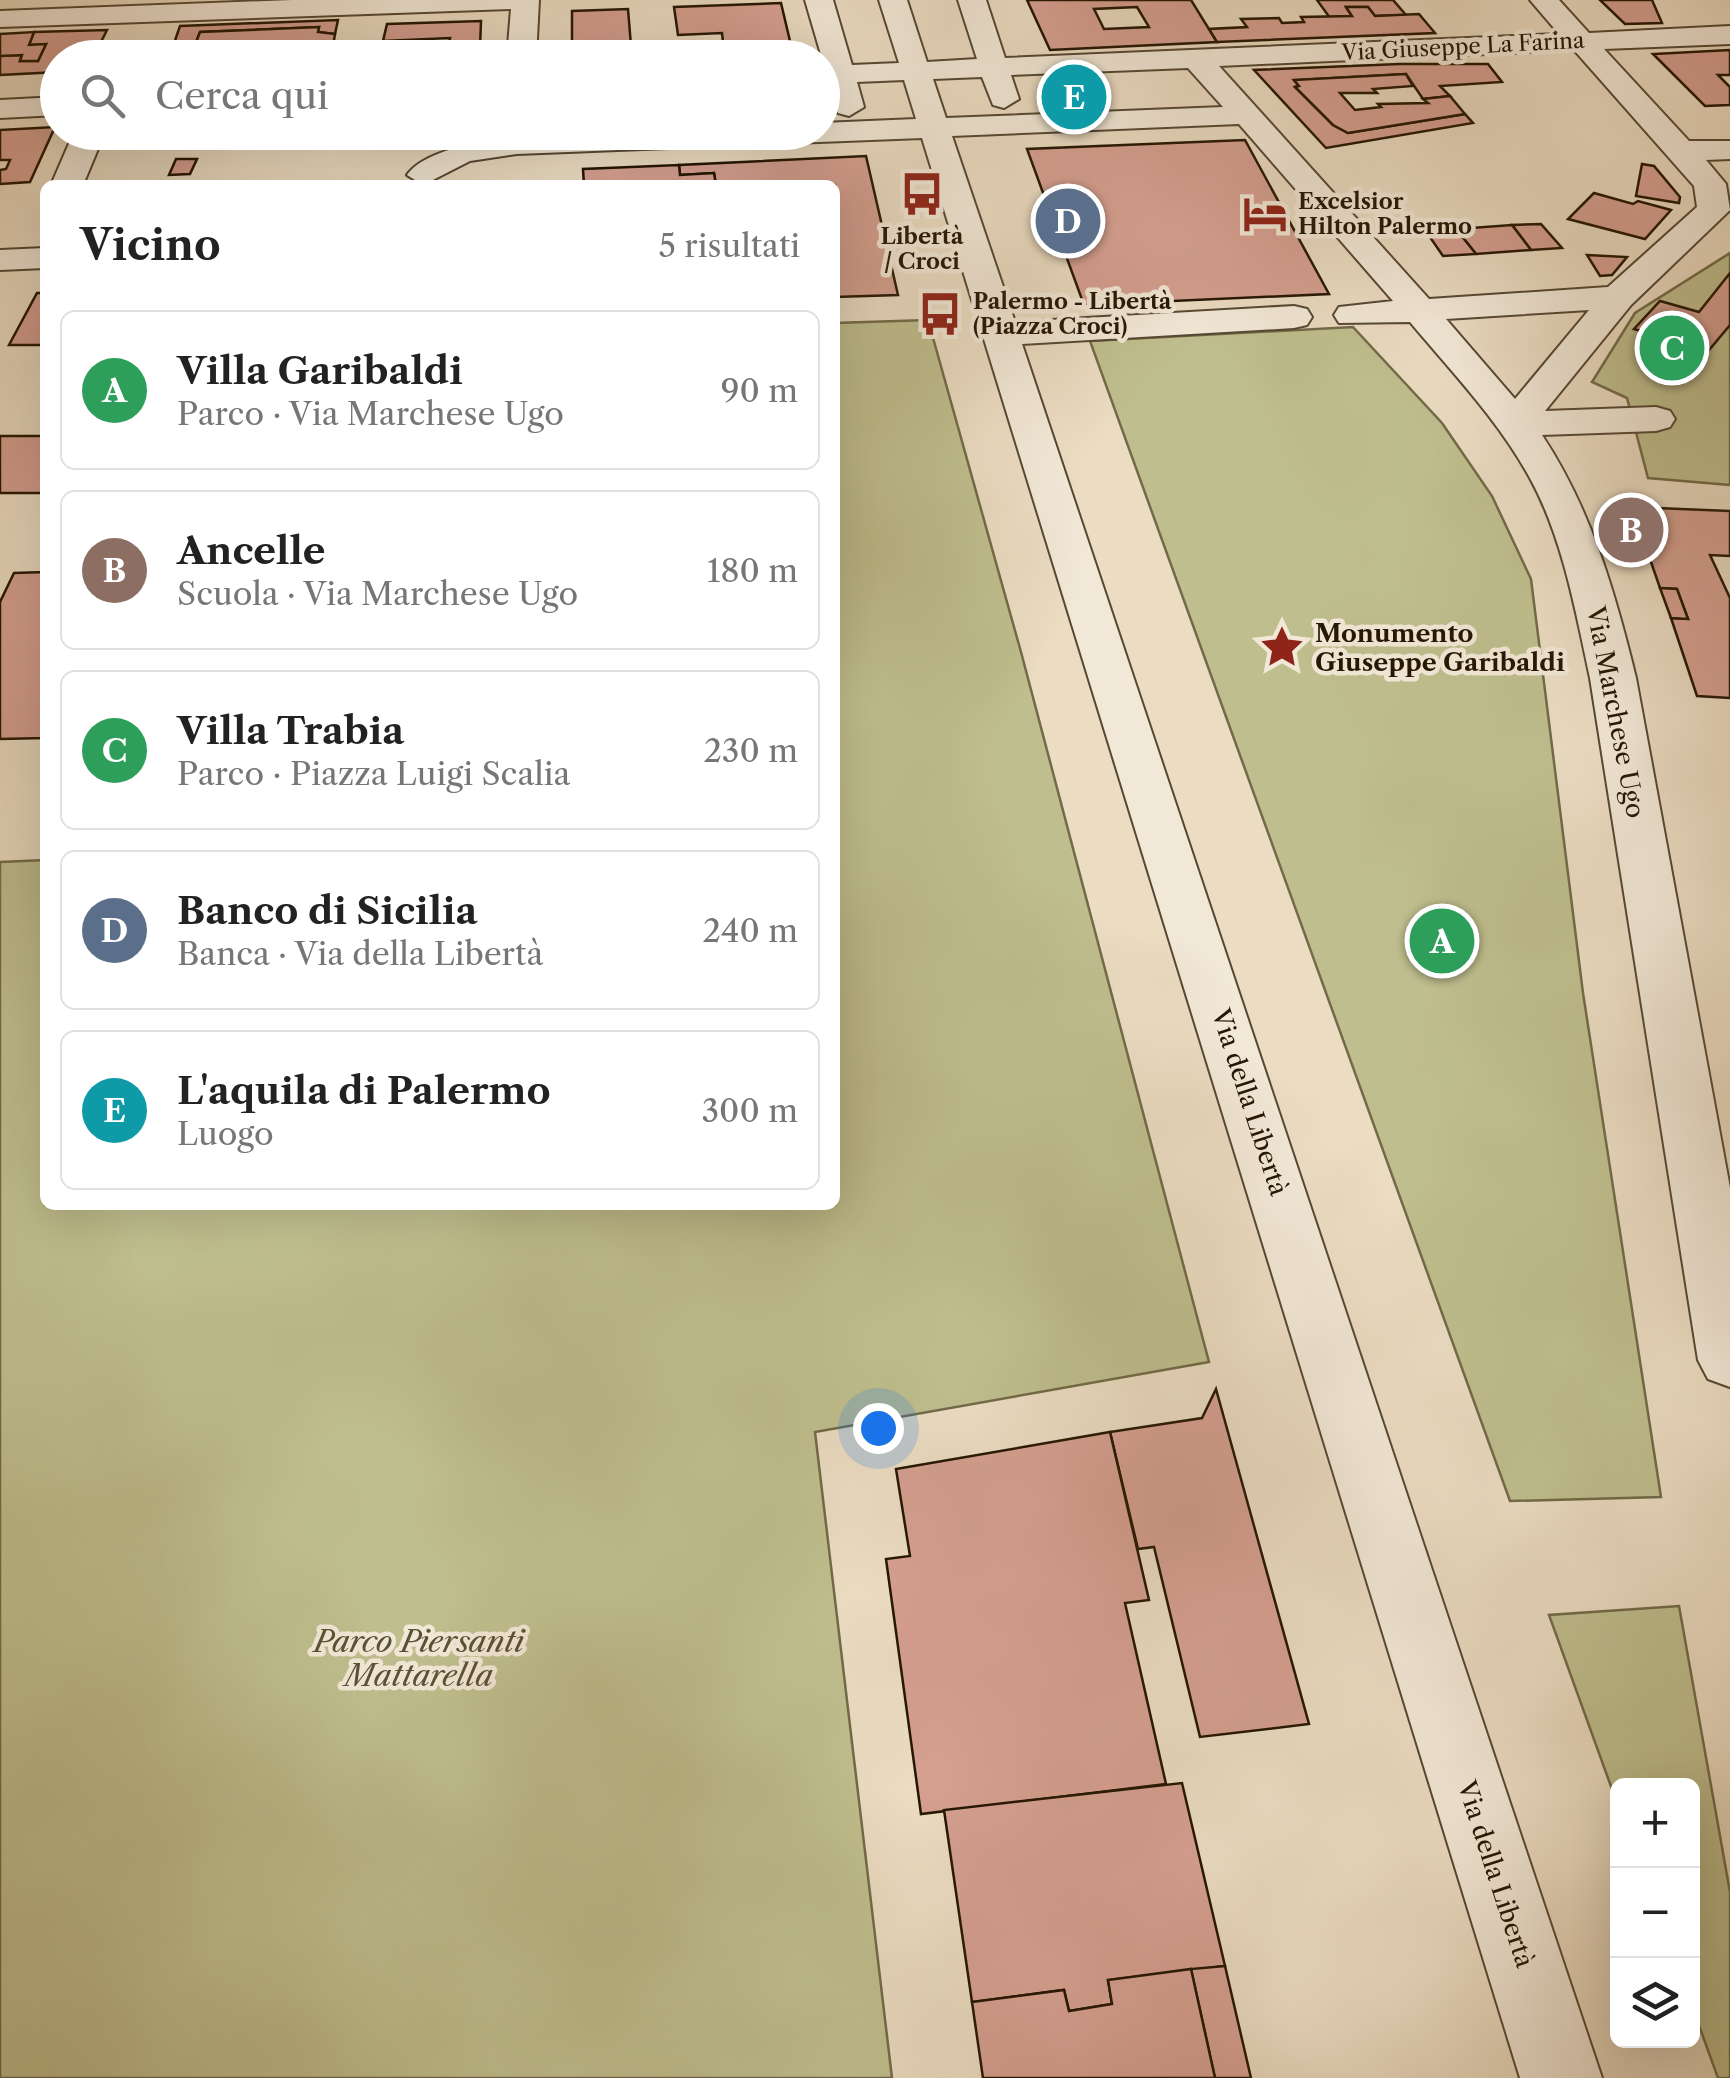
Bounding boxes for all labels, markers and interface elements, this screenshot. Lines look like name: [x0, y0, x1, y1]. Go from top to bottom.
street label: Via Giuseppe La Farina: [1340, 27, 1585, 66]
search box: [40, 40, 840, 150]
pin: E: [1042, 59, 1106, 134]
icon: search: [75, 68, 130, 123]
text: Cerca qui: [155, 72, 329, 119]
bus stop icon: Libertà / Croci: [898, 170, 946, 218]
pin: D: [1036, 184, 1100, 258]
place label: Excelsior Hilton Palermo: [1298, 188, 1472, 240]
hotel icon: Excelsior Hilton Palermo: [1241, 190, 1289, 238]
text: Vicino: [80, 219, 221, 271]
place label: Libertà / Croci: [881, 223, 964, 275]
text: 5 risultati: [658, 226, 800, 265]
place label: Palermo - Libertà (Piazza Croci): [973, 288, 1172, 340]
bus stop icon: Palermo - Libertà (Piazza Croci): [916, 290, 964, 338]
pin: C: [1640, 310, 1704, 386]
text: Villa Garibaldi: [177, 347, 463, 394]
text: A: [102, 371, 127, 410]
text: 90 m: [721, 371, 798, 410]
text: Parco · Via Marchese Ugo: [177, 394, 564, 433]
pin: B: [1598, 492, 1664, 568]
text: Ancelle: [177, 527, 326, 574]
text: B: [103, 551, 126, 590]
text: 180 m: [707, 551, 798, 590]
text: Scuola · Via Marchese Ugo: [177, 574, 578, 613]
street label: Via Marchese Ugo: [1580, 603, 1651, 821]
place label: Monumento Giuseppe Garibaldi: [1315, 618, 1565, 678]
place icon: Monumento Giuseppe Garibaldi: [1258, 623, 1306, 671]
text: Villa Trabia: [177, 707, 404, 754]
text: C: [102, 731, 127, 770]
text: 230 m: [703, 731, 798, 770]
text: Parco · Piazza Luigi Scalia: [177, 754, 570, 793]
text: Banco di Sicilia: [177, 887, 478, 934]
pin: A: [1410, 904, 1474, 978]
text: D: [101, 911, 128, 950]
text: 240 m: [702, 911, 798, 950]
text: Banca · Via della Libertà: [177, 934, 543, 973]
street label: Via della Libertà: [1204, 1004, 1295, 1200]
text: L'aquila di Palermo: [177, 1067, 551, 1114]
text: E: [103, 1091, 126, 1130]
text: 300 m: [701, 1091, 798, 1130]
text: Luogo: [177, 1114, 274, 1153]
your location: [853, 1403, 904, 1454]
park label: Parco Piersanti Mattarella: [312, 1623, 526, 1694]
street label: Via della Libertà: [1450, 1776, 1541, 1972]
map controls: [1610, 1778, 1700, 2048]
button: +: [1610, 1778, 1700, 1868]
button: −: [1610, 1868, 1700, 1958]
button: layers: [1610, 1958, 1700, 2048]

